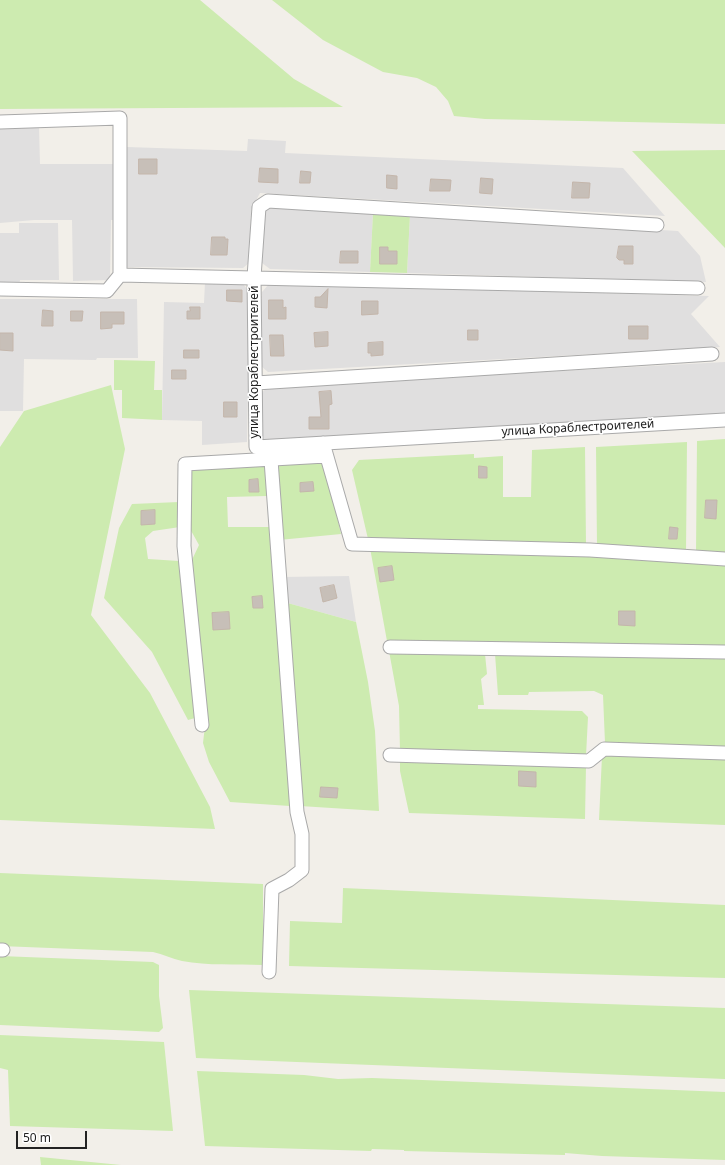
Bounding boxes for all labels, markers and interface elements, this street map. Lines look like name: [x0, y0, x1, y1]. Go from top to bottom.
street label: улица Кораблестроителей: [248, 286, 262, 438]
street label: улица Кораблестроителей: [501, 417, 655, 439]
scale bar: [18, 1123, 89, 1149]
text: 50 m: [23, 1129, 51, 1146]

